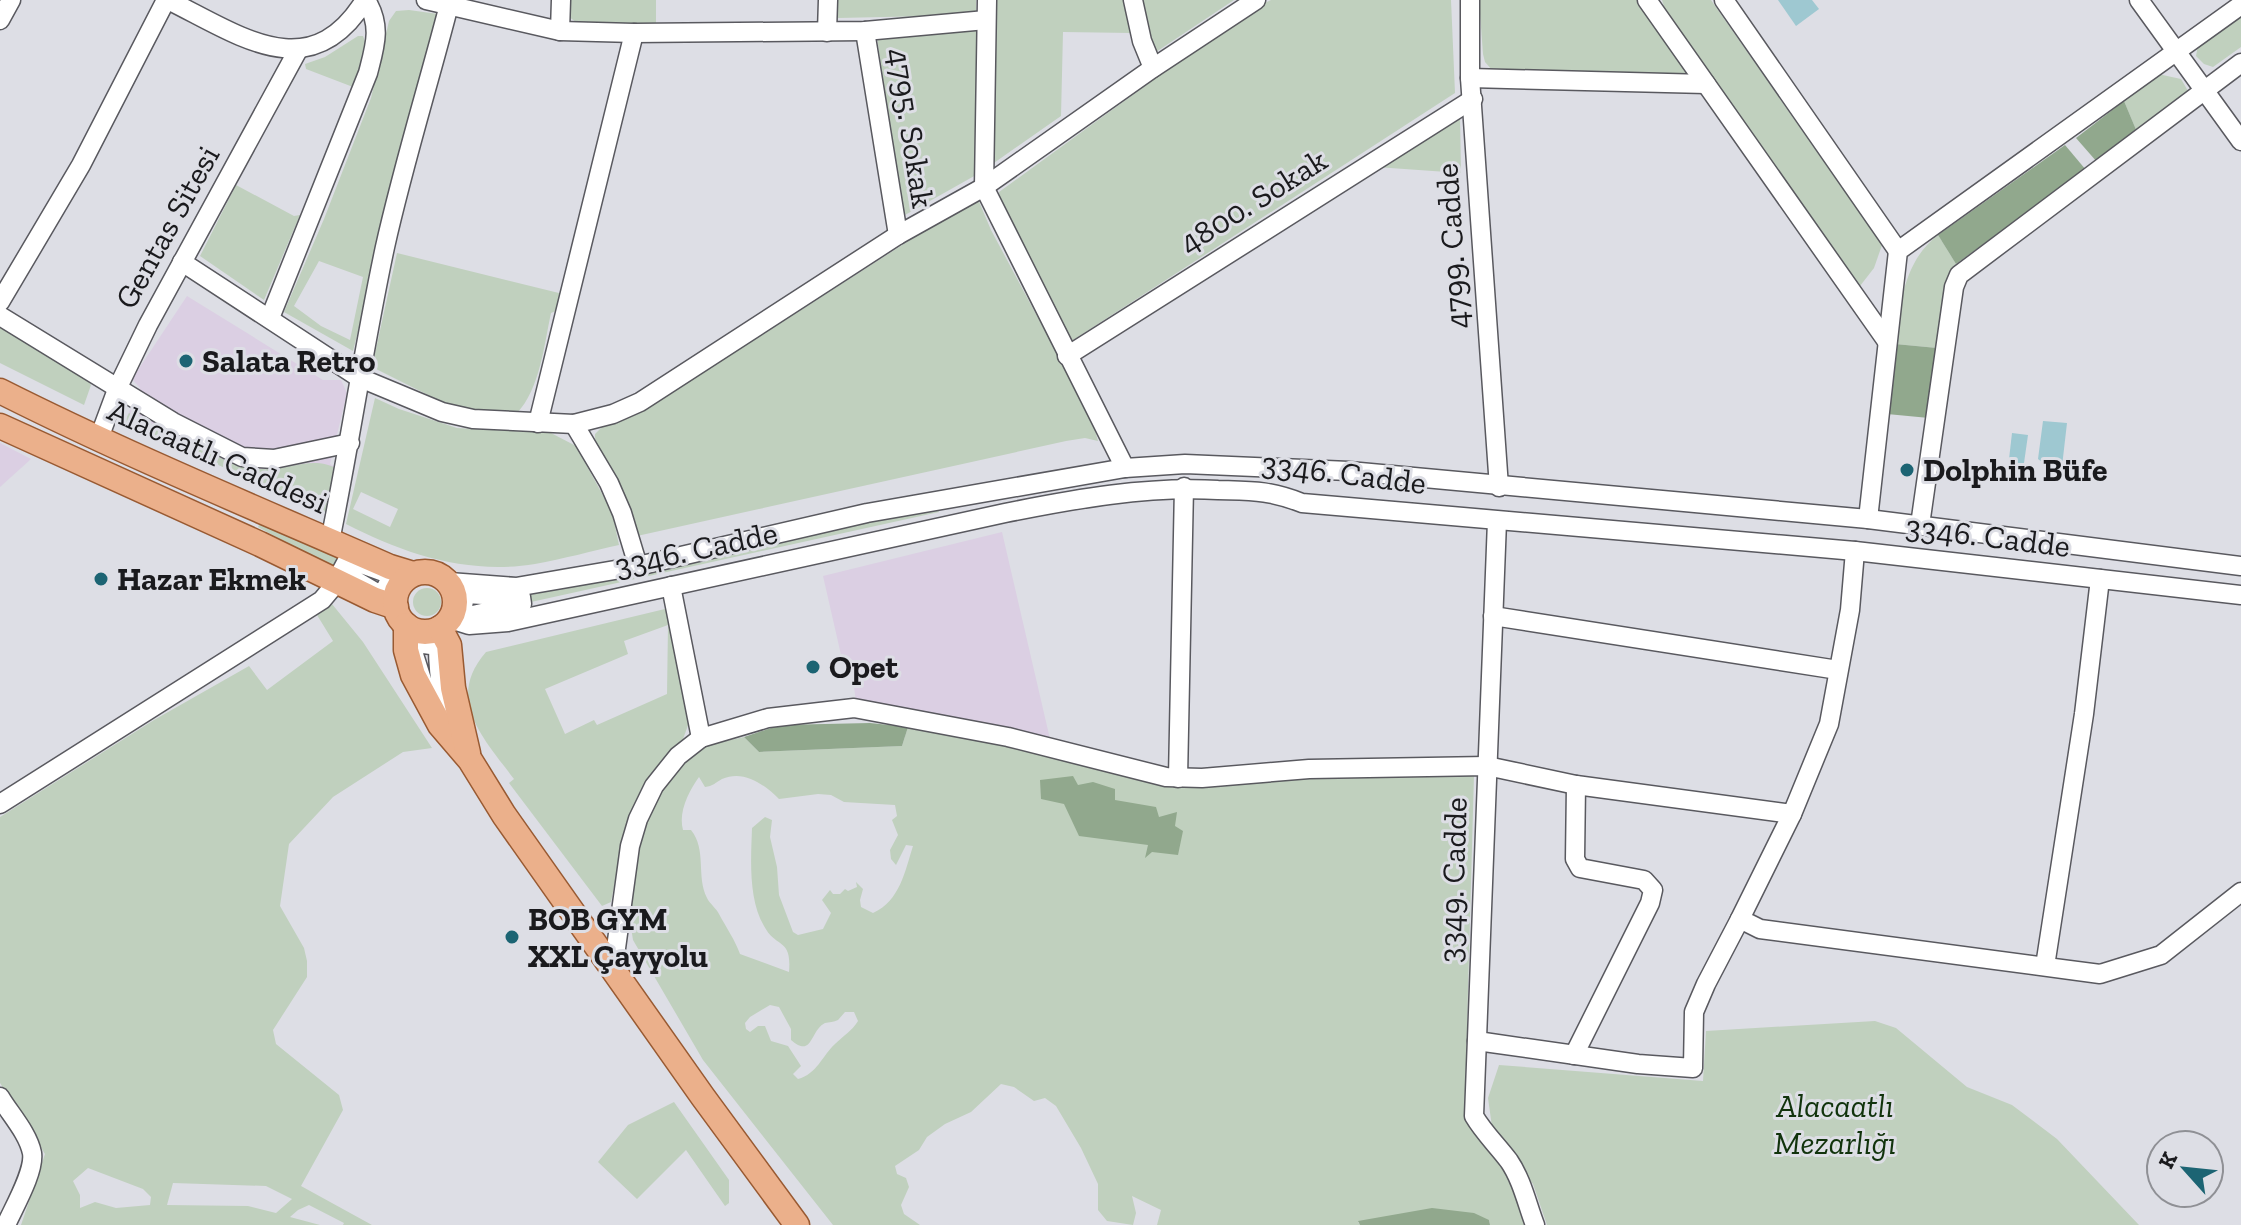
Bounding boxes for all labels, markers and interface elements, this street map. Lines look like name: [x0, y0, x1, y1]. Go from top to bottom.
street label: 4795. Sokak: [880, 45, 942, 211]
street label: Gentas Sitesi: [107, 139, 227, 315]
street label: 4800. Sokak: [1172, 140, 1334, 261]
street label: 4799. Cadde: [1427, 162, 1477, 330]
place label: Salata Retro: [202, 342, 376, 380]
marker: Salata Retro: [177, 352, 195, 370]
street label: Alacaatlı Caddesi: [102, 391, 334, 521]
street label: 3346. Cadde: [1260, 444, 1428, 502]
place label: Dolphin Büfe: [1923, 451, 2107, 489]
marker: Dolphin Büfe: [1898, 461, 1916, 479]
street label: 3346. Cadde: [1904, 507, 2072, 565]
street label: 3346. Cadde: [611, 513, 781, 585]
place label: Hazar Ekmek: [117, 560, 306, 598]
marker: Hazar Ekmek: [92, 570, 110, 588]
place label: Opet: [829, 648, 899, 686]
marker: Opet: [804, 658, 822, 676]
street label: 3349. Cadde: [1431, 796, 1475, 964]
place label: BOB GYM XXL Çayyolu: [528, 900, 708, 975]
marker: BOB GYM XXL Çayyolu: [503, 928, 521, 946]
park label: Alacaatlı Mezarlığı: [1774, 1087, 1896, 1162]
north arrow: [2145, 1129, 2225, 1209]
text: K: [2152, 1147, 2183, 1173]

